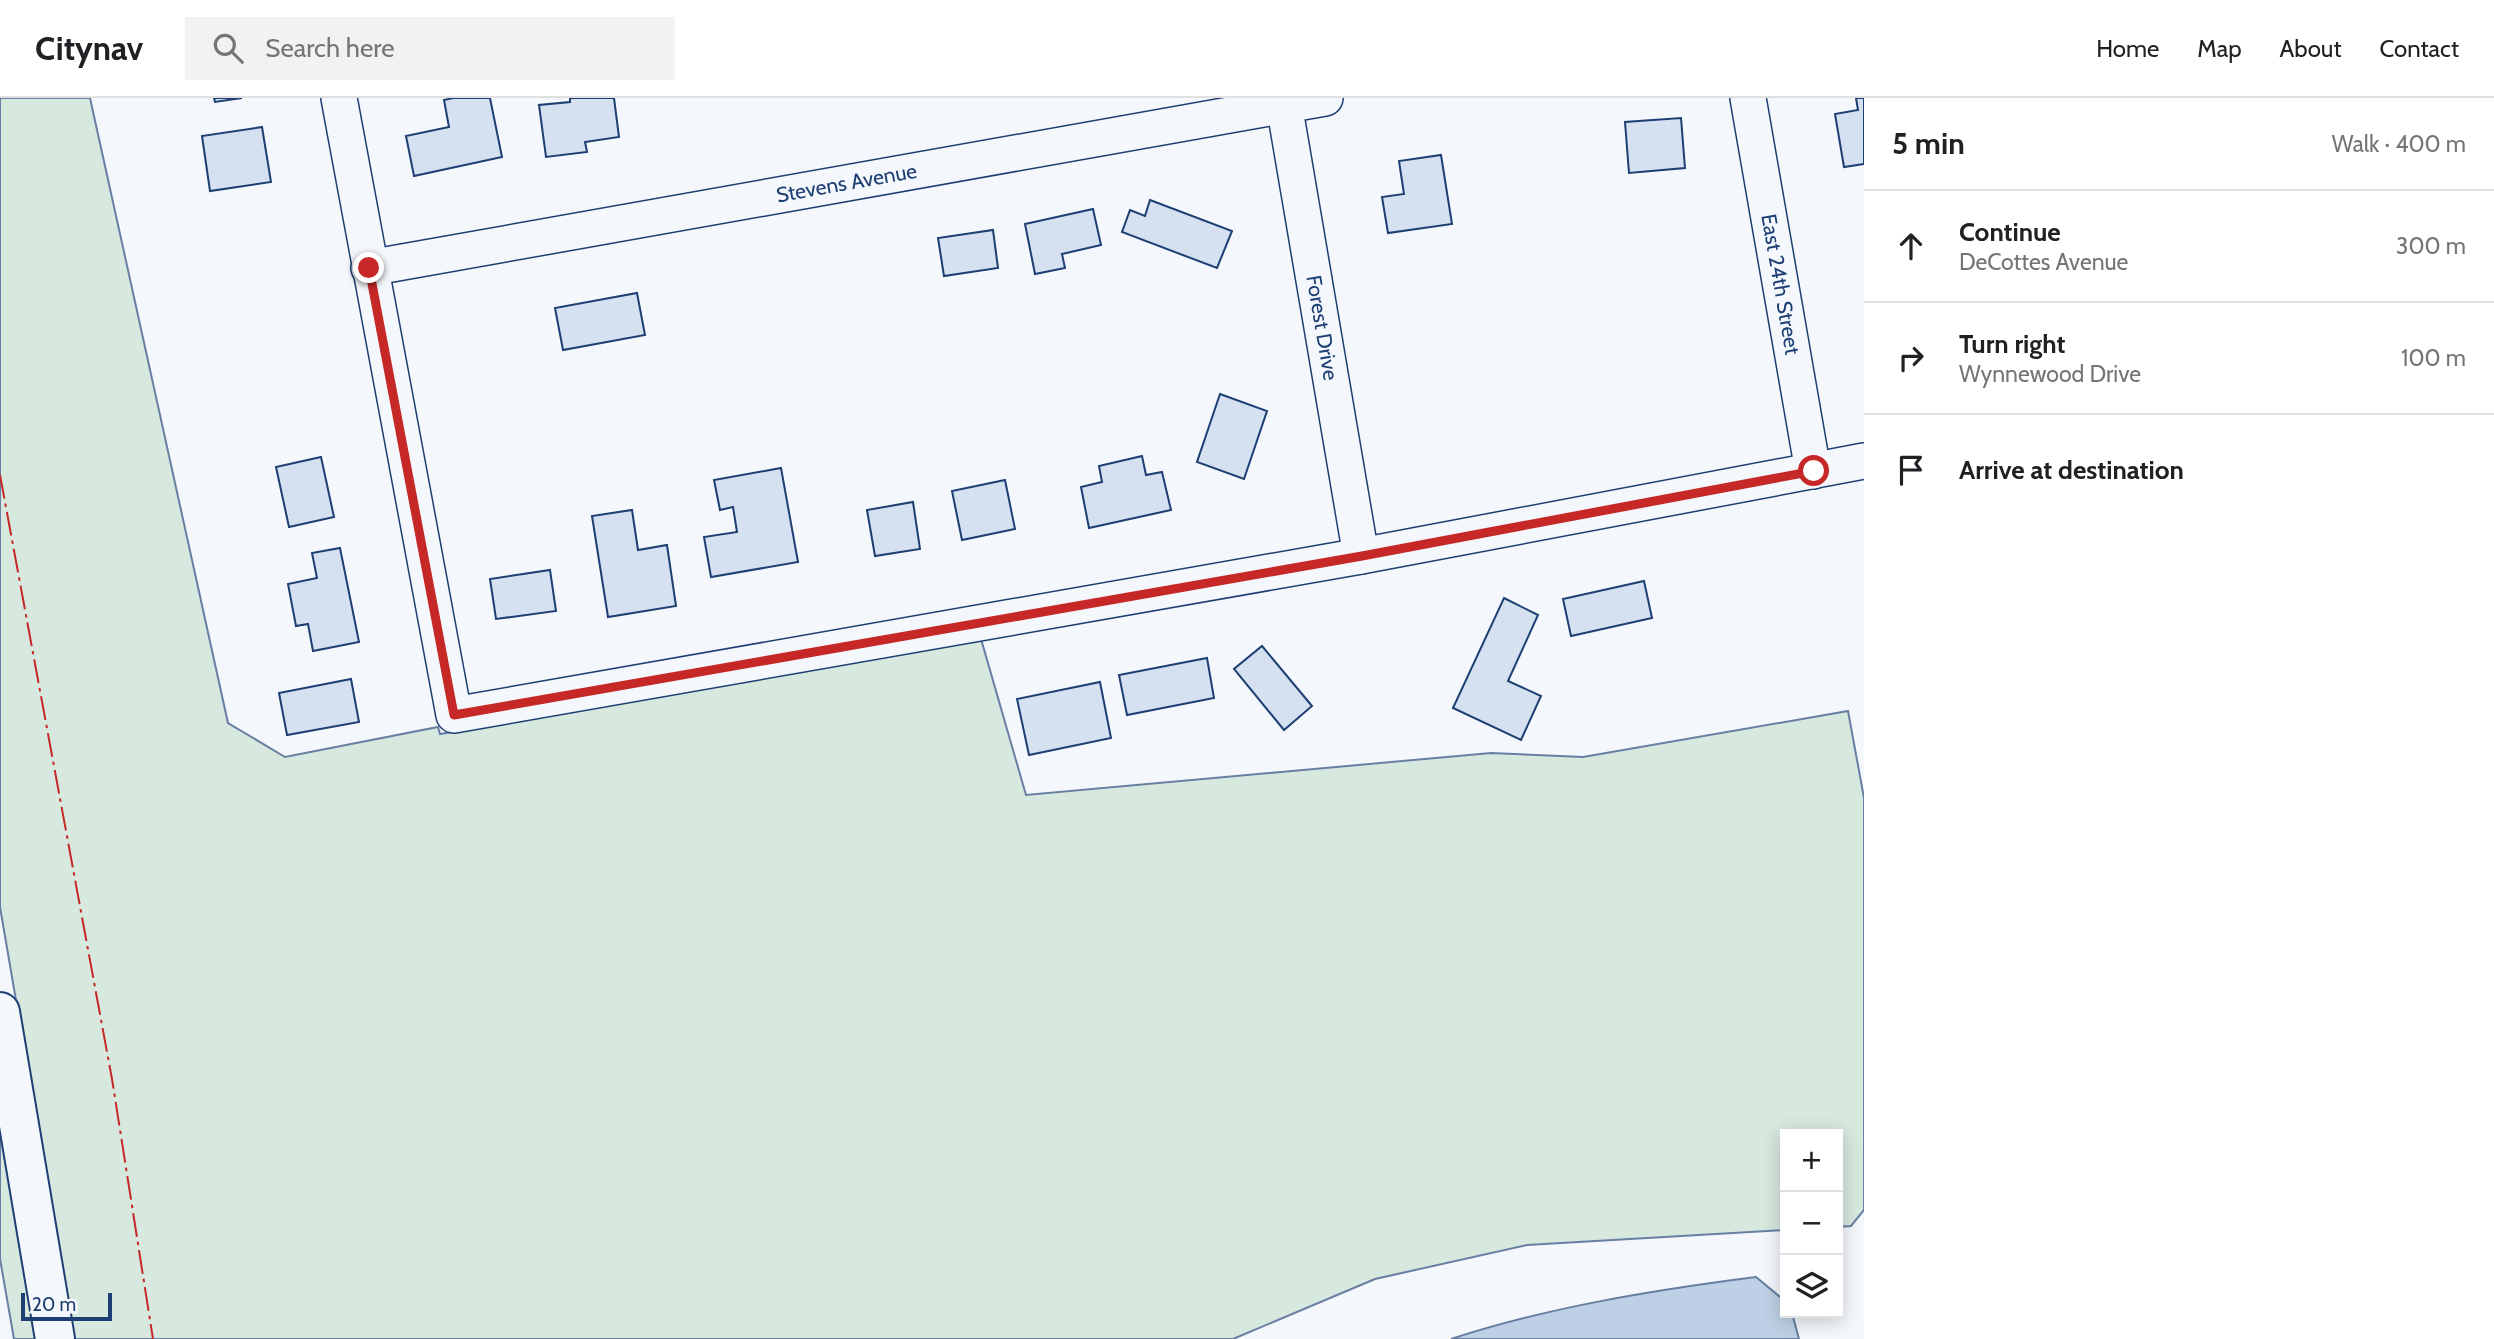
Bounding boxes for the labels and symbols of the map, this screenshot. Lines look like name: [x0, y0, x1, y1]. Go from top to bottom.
street label: Stevens Avenue: [774, 158, 919, 207]
street label: East 24th Street: [1756, 212, 1805, 357]
route end: [353, 252, 384, 283]
street label: Forest Drive: [1301, 273, 1344, 382]
route start: [1798, 455, 1829, 486]
scale bar: [21, 1290, 112, 1322]

